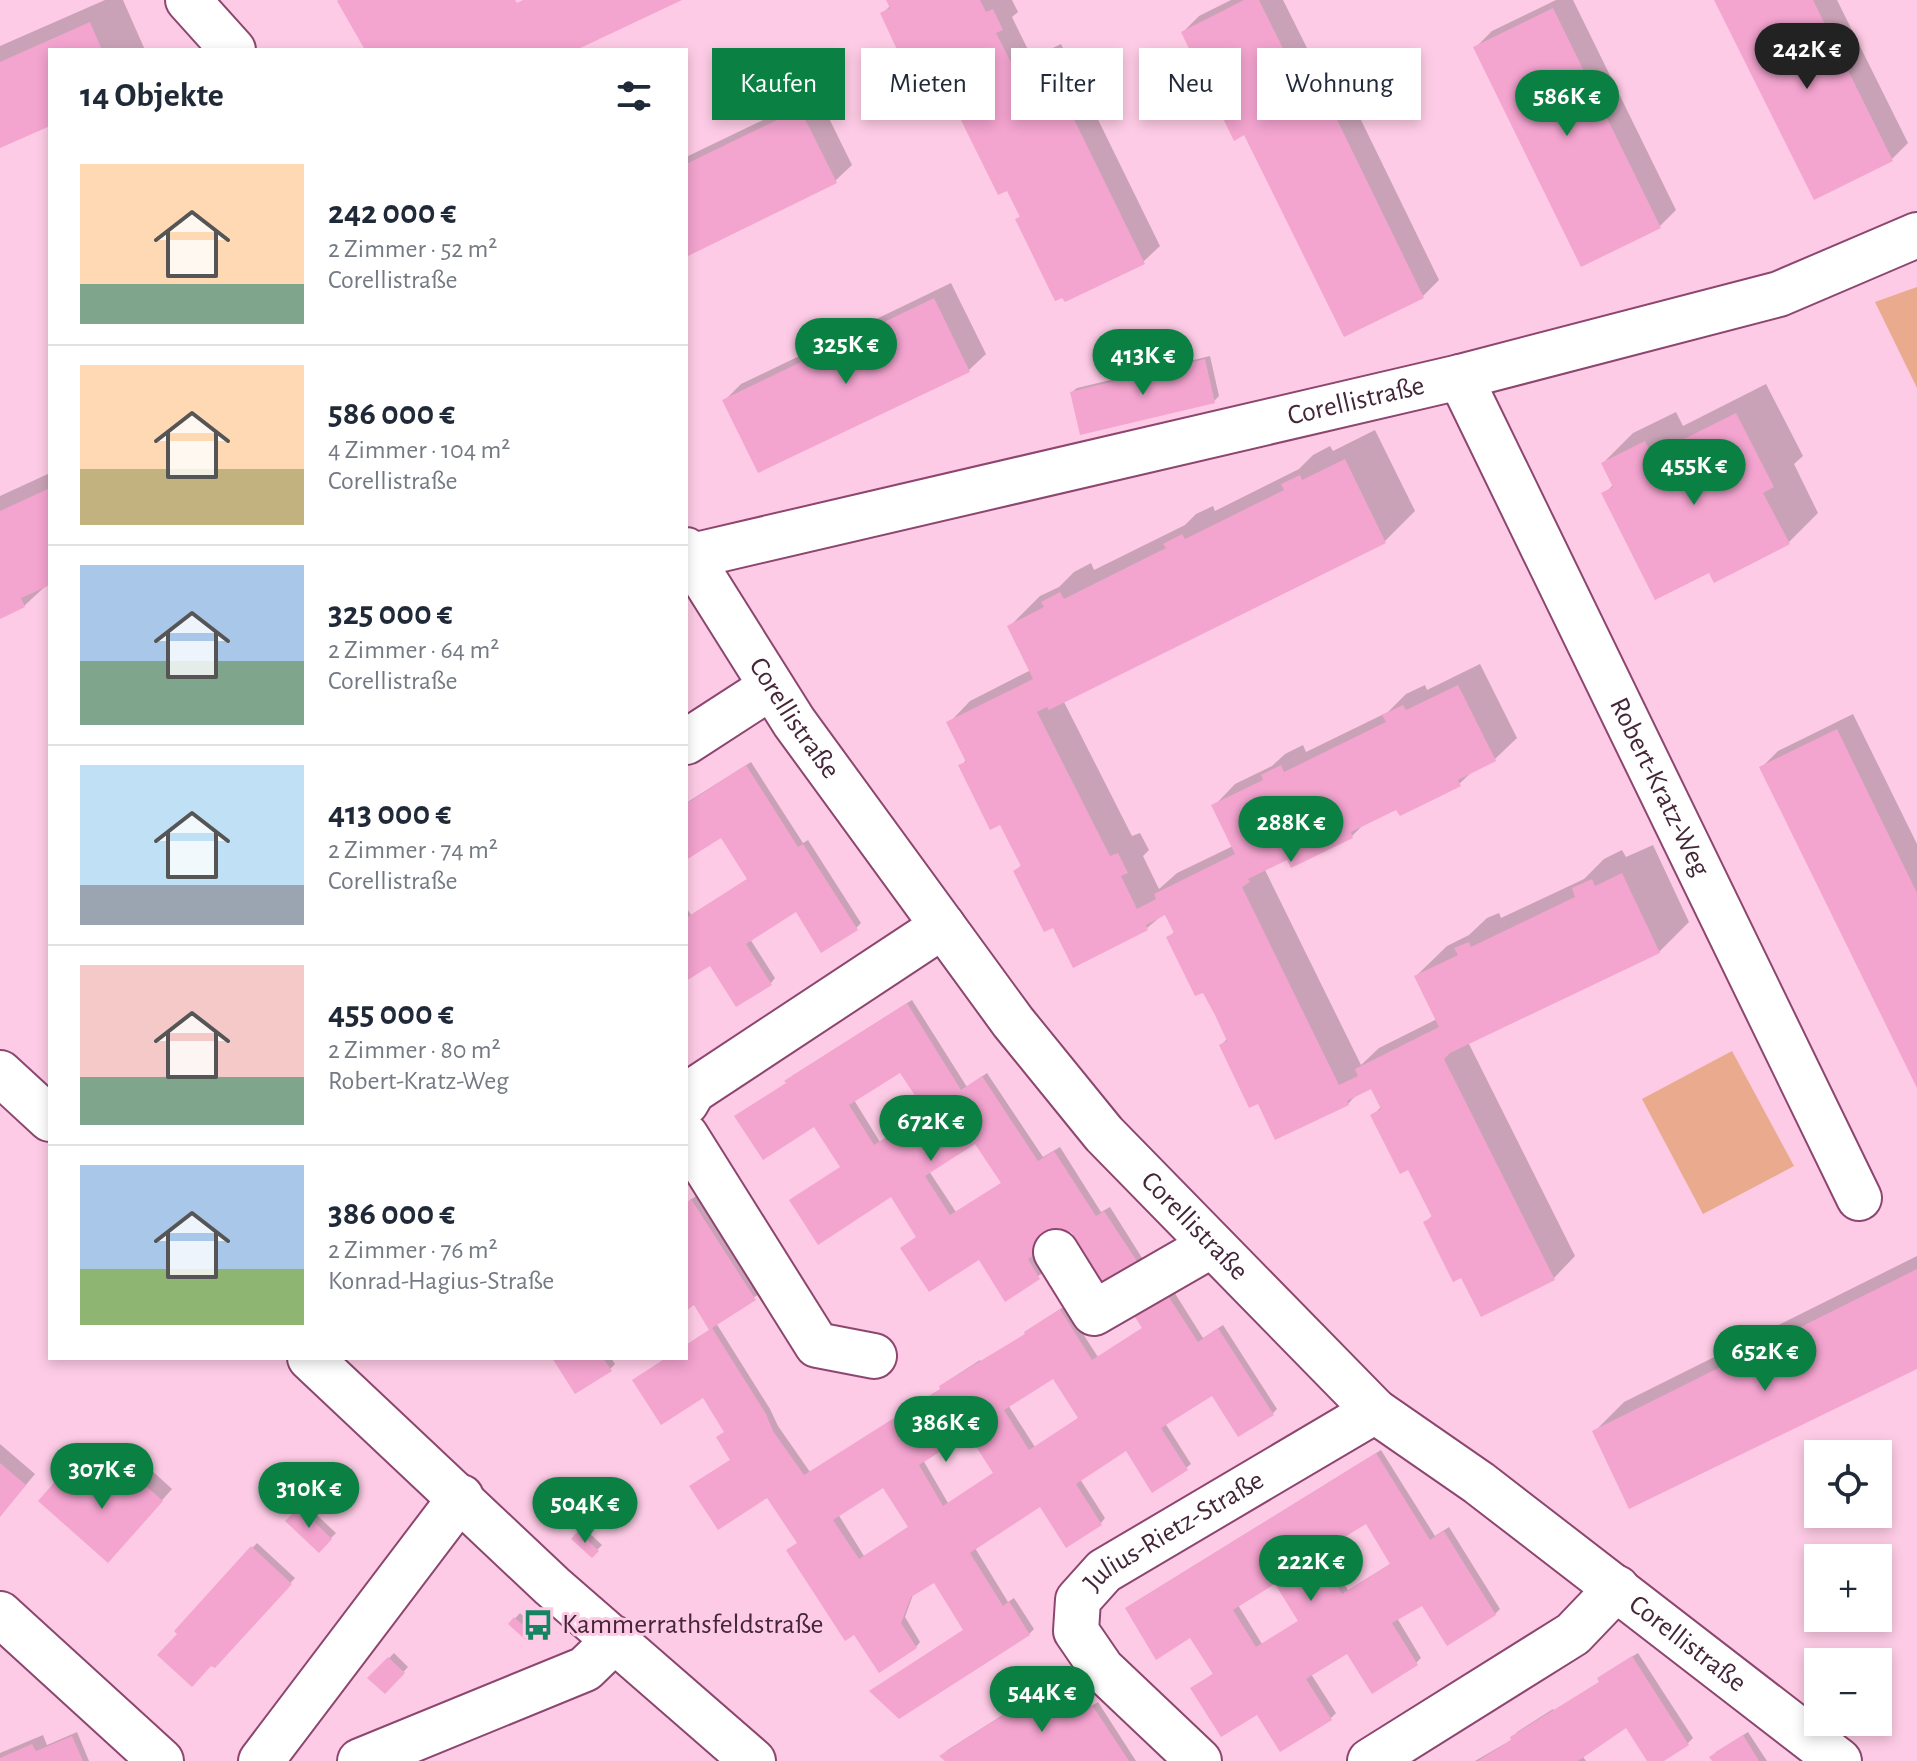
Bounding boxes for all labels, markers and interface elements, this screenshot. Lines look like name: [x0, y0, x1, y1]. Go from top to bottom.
pin: 242K €: [1742, 23, 1872, 91]
text: 242K €: [1773, 36, 1841, 62]
chip: Kaufen: [712, 48, 845, 120]
chip: Mieten: [861, 48, 995, 120]
chip: Filter: [1011, 48, 1123, 120]
chip: Neu: [1139, 48, 1241, 120]
chip: Wohnung: [1257, 48, 1421, 120]
pin: 586K €: [1502, 70, 1632, 138]
icon: filters: [612, 74, 656, 118]
text: 14 Objekte: [80, 79, 224, 113]
text: 586K €: [1533, 83, 1601, 109]
icon: home: [144, 196, 240, 292]
text: 242 000 €: [328, 196, 456, 230]
text: 2 Zimmer · 52 m²: [328, 236, 497, 262]
text: Corellistraße: [328, 267, 457, 293]
pin: 325K €: [781, 318, 911, 386]
pin: 413K €: [1078, 329, 1208, 397]
text: 325K €: [813, 331, 879, 357]
text: 413K €: [1111, 342, 1175, 368]
street label: Corellistraße: [1285, 372, 1427, 431]
icon: home: [144, 397, 240, 493]
text: 586 000 €: [328, 397, 455, 431]
text: 4 Zimmer · 104 m²: [328, 437, 510, 463]
pin: 455K €: [1629, 439, 1759, 507]
text: 455K €: [1661, 452, 1727, 478]
text: Corellistraße: [328, 468, 457, 494]
icon: home: [144, 597, 240, 693]
text: 325 000 €: [328, 597, 453, 631]
text: 2 Zimmer · 64 m²: [328, 637, 499, 663]
street label: Corellistraße: [743, 653, 845, 784]
text: Corellistraße: [328, 668, 457, 694]
street label: Robert-Kratz-Weg: [1604, 693, 1715, 881]
pin: 288K €: [1226, 796, 1356, 864]
icon: home: [144, 797, 240, 893]
text: 413 000 €: [328, 797, 451, 831]
text: 288K €: [1256, 809, 1326, 835]
text: 2 Zimmer · 74 m²: [328, 837, 498, 863]
text: Corellistraße: [328, 868, 457, 894]
icon: home: [144, 997, 240, 1093]
text: 455 000 €: [328, 997, 454, 1031]
text: 2 Zimmer · 80 m²: [328, 1037, 501, 1063]
text: Robert-Kratz-Weg: [328, 1068, 509, 1094]
pin: 672K €: [866, 1095, 996, 1163]
text: 672K €: [897, 1108, 965, 1134]
street label: Corellistraße: [1136, 1167, 1253, 1286]
icon: home: [144, 1197, 240, 1293]
text: 386 000 €: [328, 1197, 455, 1231]
text: 2 Zimmer · 76 m²: [328, 1237, 498, 1263]
text: Konrad-Hagius-Straße: [328, 1268, 554, 1294]
pin: 652K €: [1700, 1325, 1830, 1393]
text: 652K €: [1731, 1338, 1799, 1364]
pin: 386K €: [881, 1396, 1011, 1464]
text: 386K €: [912, 1409, 980, 1435]
map controls: [1804, 1440, 1892, 1736]
button: locate: [1804, 1440, 1892, 1528]
pin: 307K €: [37, 1443, 167, 1511]
text: 307K €: [68, 1456, 136, 1482]
pin: 310K €: [244, 1462, 374, 1530]
street label: Julius-Rietz-Straße: [1079, 1466, 1269, 1597]
text: 310K €: [276, 1475, 342, 1501]
pin: 504K €: [520, 1477, 650, 1545]
text: 504K €: [550, 1490, 620, 1516]
pin: 222K €: [1246, 1535, 1376, 1603]
button: +: [1804, 1544, 1892, 1632]
text: 222K €: [1277, 1548, 1345, 1574]
street label: Corellistraße: [1624, 1590, 1751, 1698]
bus stop icon: Kammerrathsfeldstraße: [521, 1608, 555, 1642]
place label: Kammerrathsfeldstraße: [562, 1611, 823, 1639]
button: −: [1804, 1648, 1892, 1736]
pin: 544K €: [977, 1666, 1107, 1734]
text: 544K €: [1008, 1679, 1076, 1705]

